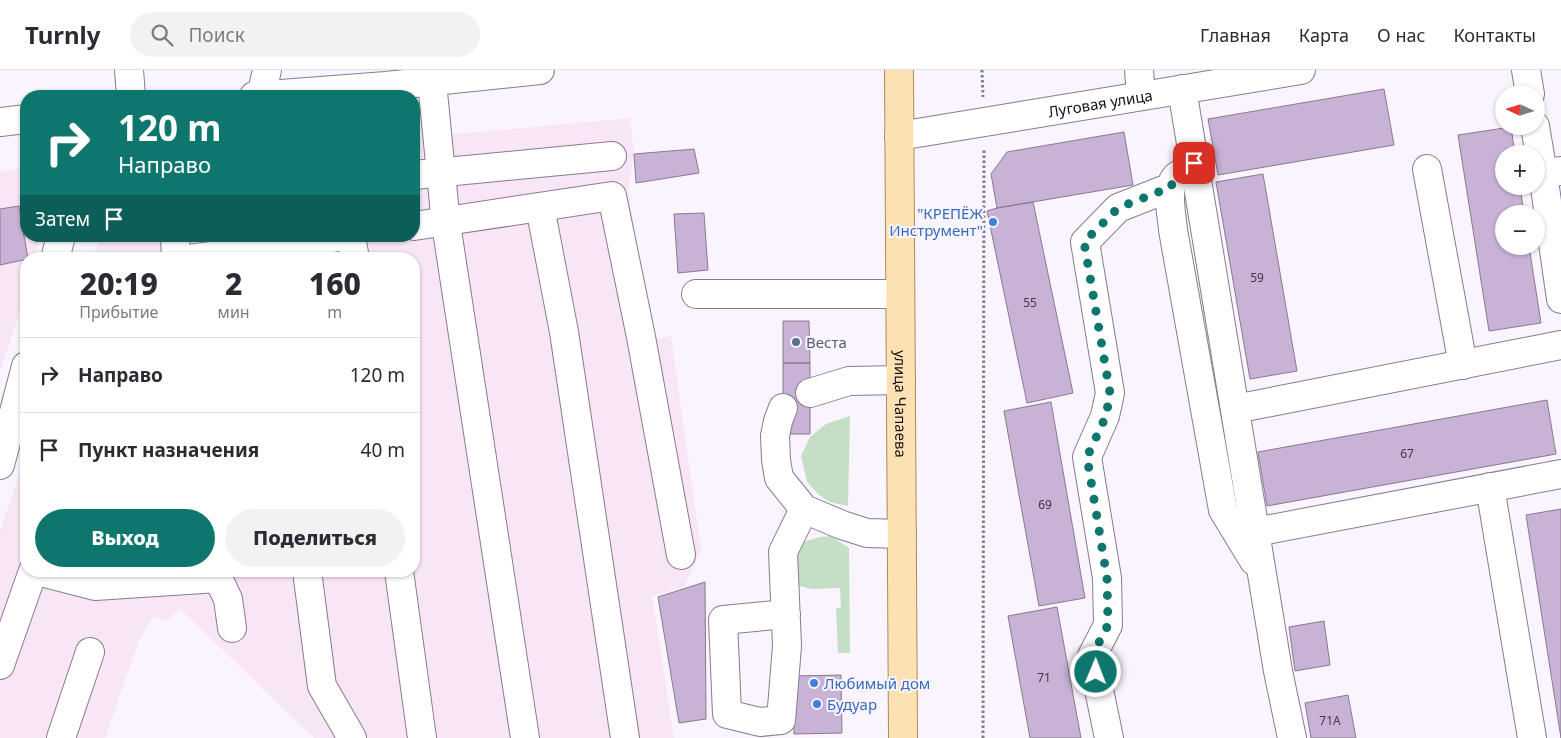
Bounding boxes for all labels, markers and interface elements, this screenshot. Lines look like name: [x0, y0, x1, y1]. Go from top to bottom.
search box: [130, 12, 480, 57]
text: Turnly: [25, 18, 100, 51]
icon: search: [148, 21, 176, 49]
text: Поиск: [188, 22, 245, 48]
text: Главная: [1200, 23, 1271, 47]
text: Карта: [1299, 23, 1349, 47]
text: О нас: [1377, 23, 1425, 47]
text: Контакты: [1453, 23, 1536, 47]
street label: Луговая улица: [1047, 85, 1154, 121]
north arrow: [1495, 85, 1545, 135]
map controls: [1495, 85, 1545, 255]
text: 120 m: [118, 104, 221, 151]
icon: right: [35, 110, 100, 175]
pin: [1173, 142, 1215, 184]
button: +: [1495, 145, 1545, 195]
text: Направо: [118, 149, 211, 179]
icon: arrive: [1180, 149, 1208, 177]
place label: "КРЕПЁЖ Инструмент": [889, 203, 983, 240]
icon: arrive: [100, 205, 128, 233]
button: −: [1495, 205, 1545, 255]
text: Затем: [35, 206, 90, 232]
marker: "КРЕПЁЖ Инструмент": [987, 216, 999, 228]
text: 20:19: [80, 263, 158, 304]
text: 2: [225, 263, 242, 304]
text: 160: [309, 263, 361, 304]
house number: 59: [1250, 269, 1264, 286]
house number: 55: [1023, 294, 1037, 311]
text: Прибытие: [79, 301, 158, 323]
text: мин: [218, 301, 250, 323]
text: m: [327, 301, 342, 323]
place label: Веста: [806, 332, 847, 352]
marker: Веста: [790, 336, 802, 348]
street label: улица Чапаева: [891, 350, 911, 458]
icon: right: [35, 361, 63, 389]
text: Направо: [78, 362, 163, 388]
text: 120 m: [350, 362, 405, 388]
icon: arrive: [35, 436, 63, 464]
text: Пункт назначения: [78, 437, 259, 463]
text: 40 m: [361, 437, 405, 463]
house number: 67: [1400, 445, 1414, 462]
house number: 69: [1038, 496, 1052, 513]
button: Выход: [35, 509, 215, 567]
button: Поделиться: [225, 509, 405, 567]
position arrow: [1069, 645, 1121, 697]
house number: 71: [1037, 669, 1051, 686]
place label: Любимый дом: [824, 673, 930, 693]
marker: Любимый дом: [808, 677, 820, 689]
place label: Будуар: [827, 694, 877, 714]
marker: Будуар: [811, 698, 823, 710]
house number: 71А: [1319, 712, 1341, 729]

